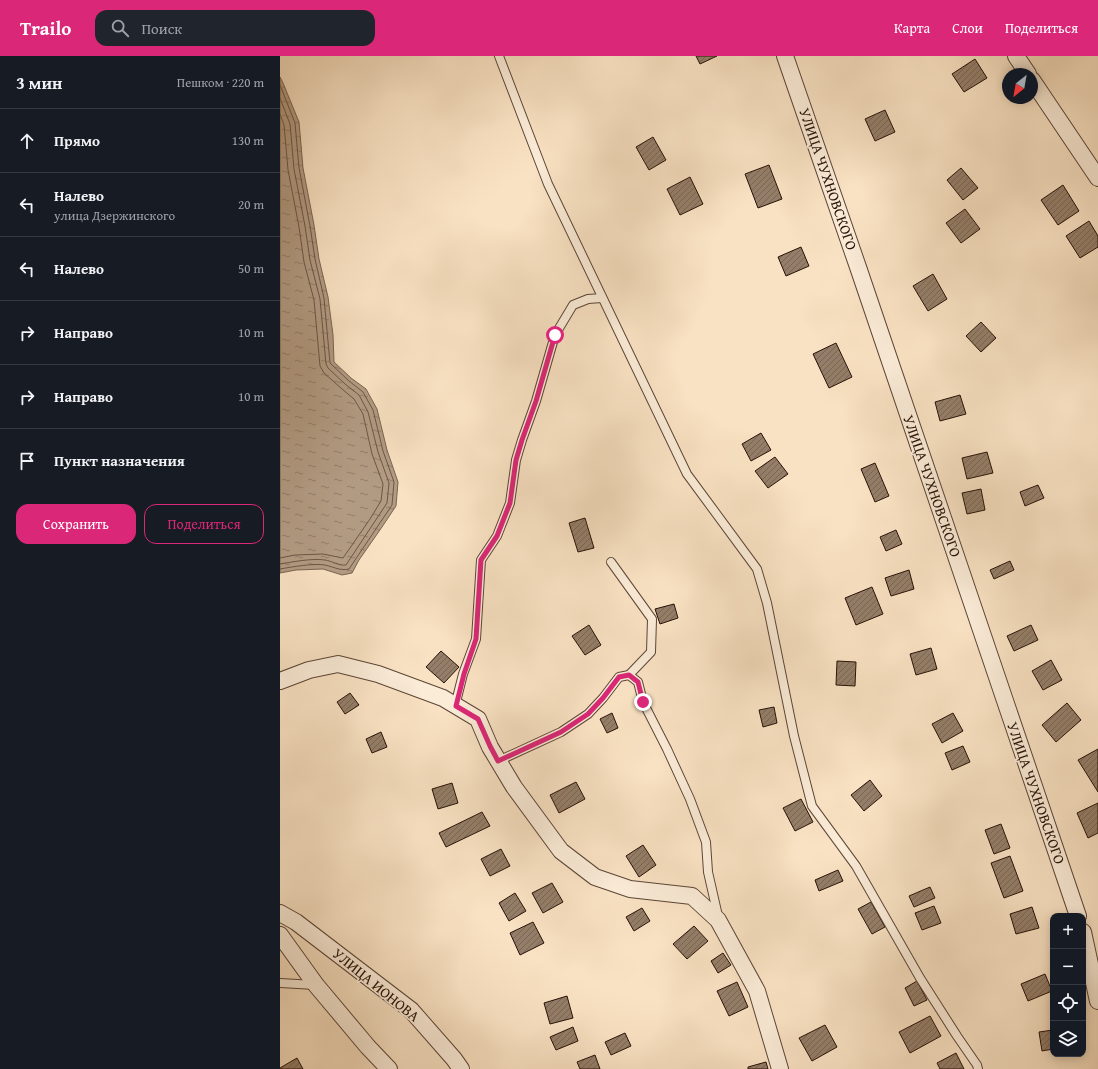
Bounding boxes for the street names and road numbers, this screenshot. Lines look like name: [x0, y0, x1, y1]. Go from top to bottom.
street label: УЛИЦА ЧУХНОВСКОГО: [794, 105, 863, 253]
street label: УЛИЦА ЧУХНОВСКОГО: [898, 412, 967, 560]
street label: УЛИЦА ЧУХНОВСКОГО: [1002, 719, 1071, 867]
street label: УЛИЦА ИОНОВА: [328, 943, 424, 1026]

